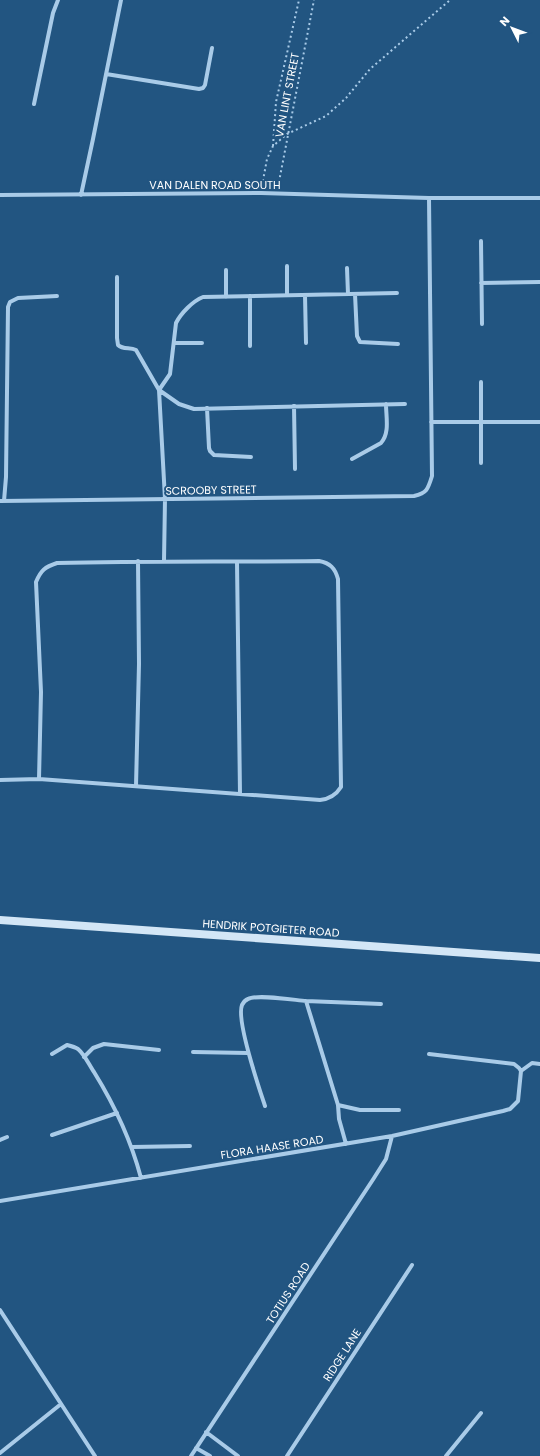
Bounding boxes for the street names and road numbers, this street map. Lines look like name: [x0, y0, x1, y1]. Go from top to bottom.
street label: VAN LINT STREET: [271, 51, 303, 139]
street label: VAN DALEN ROAD SOUTH: [149, 177, 281, 193]
street label: SCROOBY STREET: [165, 481, 257, 499]
street label: HENDRIK POTGIETER ROAD: [202, 915, 340, 941]
street label: FLORA HAASE ROAD: [219, 1131, 325, 1163]
street label: TOTIUS ROAD: [262, 1259, 314, 1327]
street label: RIDGE LANE: [319, 1326, 365, 1384]

